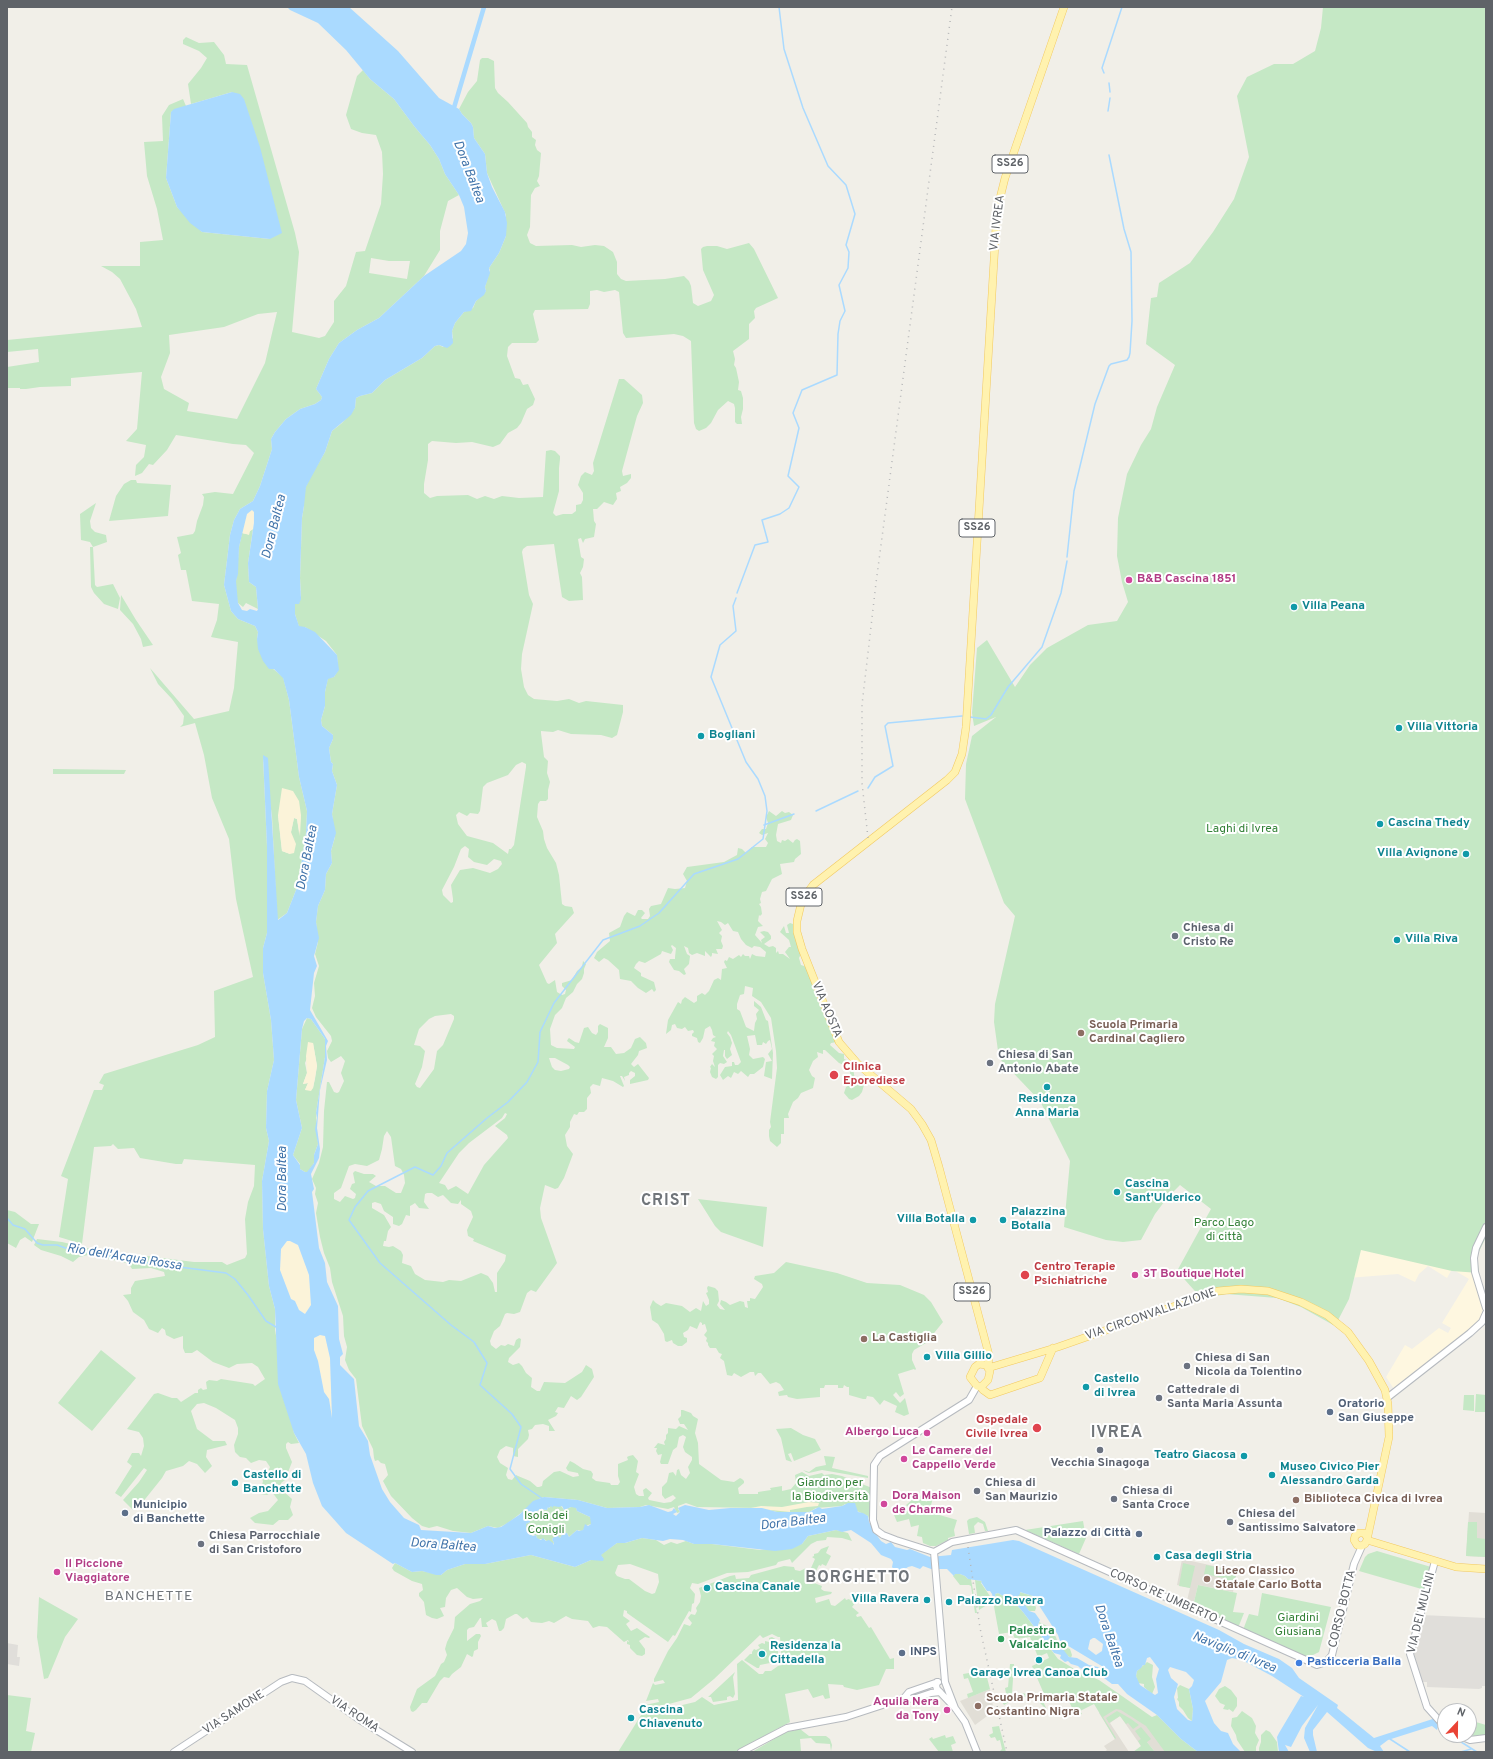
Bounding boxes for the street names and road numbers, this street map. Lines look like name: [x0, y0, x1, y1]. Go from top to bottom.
road number: SS26: [992, 155, 1028, 173]
street label: VIA IVREA: [987, 194, 1009, 252]
road number: SS26: [959, 519, 995, 537]
road number: SS26: [786, 888, 822, 906]
street label: VIA AOSTA: [808, 980, 844, 1040]
road number: SS26: [954, 1283, 990, 1301]
street label: VIA CIRCONVALLAZIONE: [1084, 1286, 1218, 1344]
street label: CORSO RE UMBERTO I: [1107, 1566, 1225, 1630]
street label: CORSO BOTTA: [1326, 1569, 1360, 1649]
street label: VIA DEI MULINI: [1405, 1571, 1439, 1655]
street label: VIA SAMONE: [200, 1688, 268, 1738]
street label: VIA ROMA: [327, 1693, 381, 1737]

